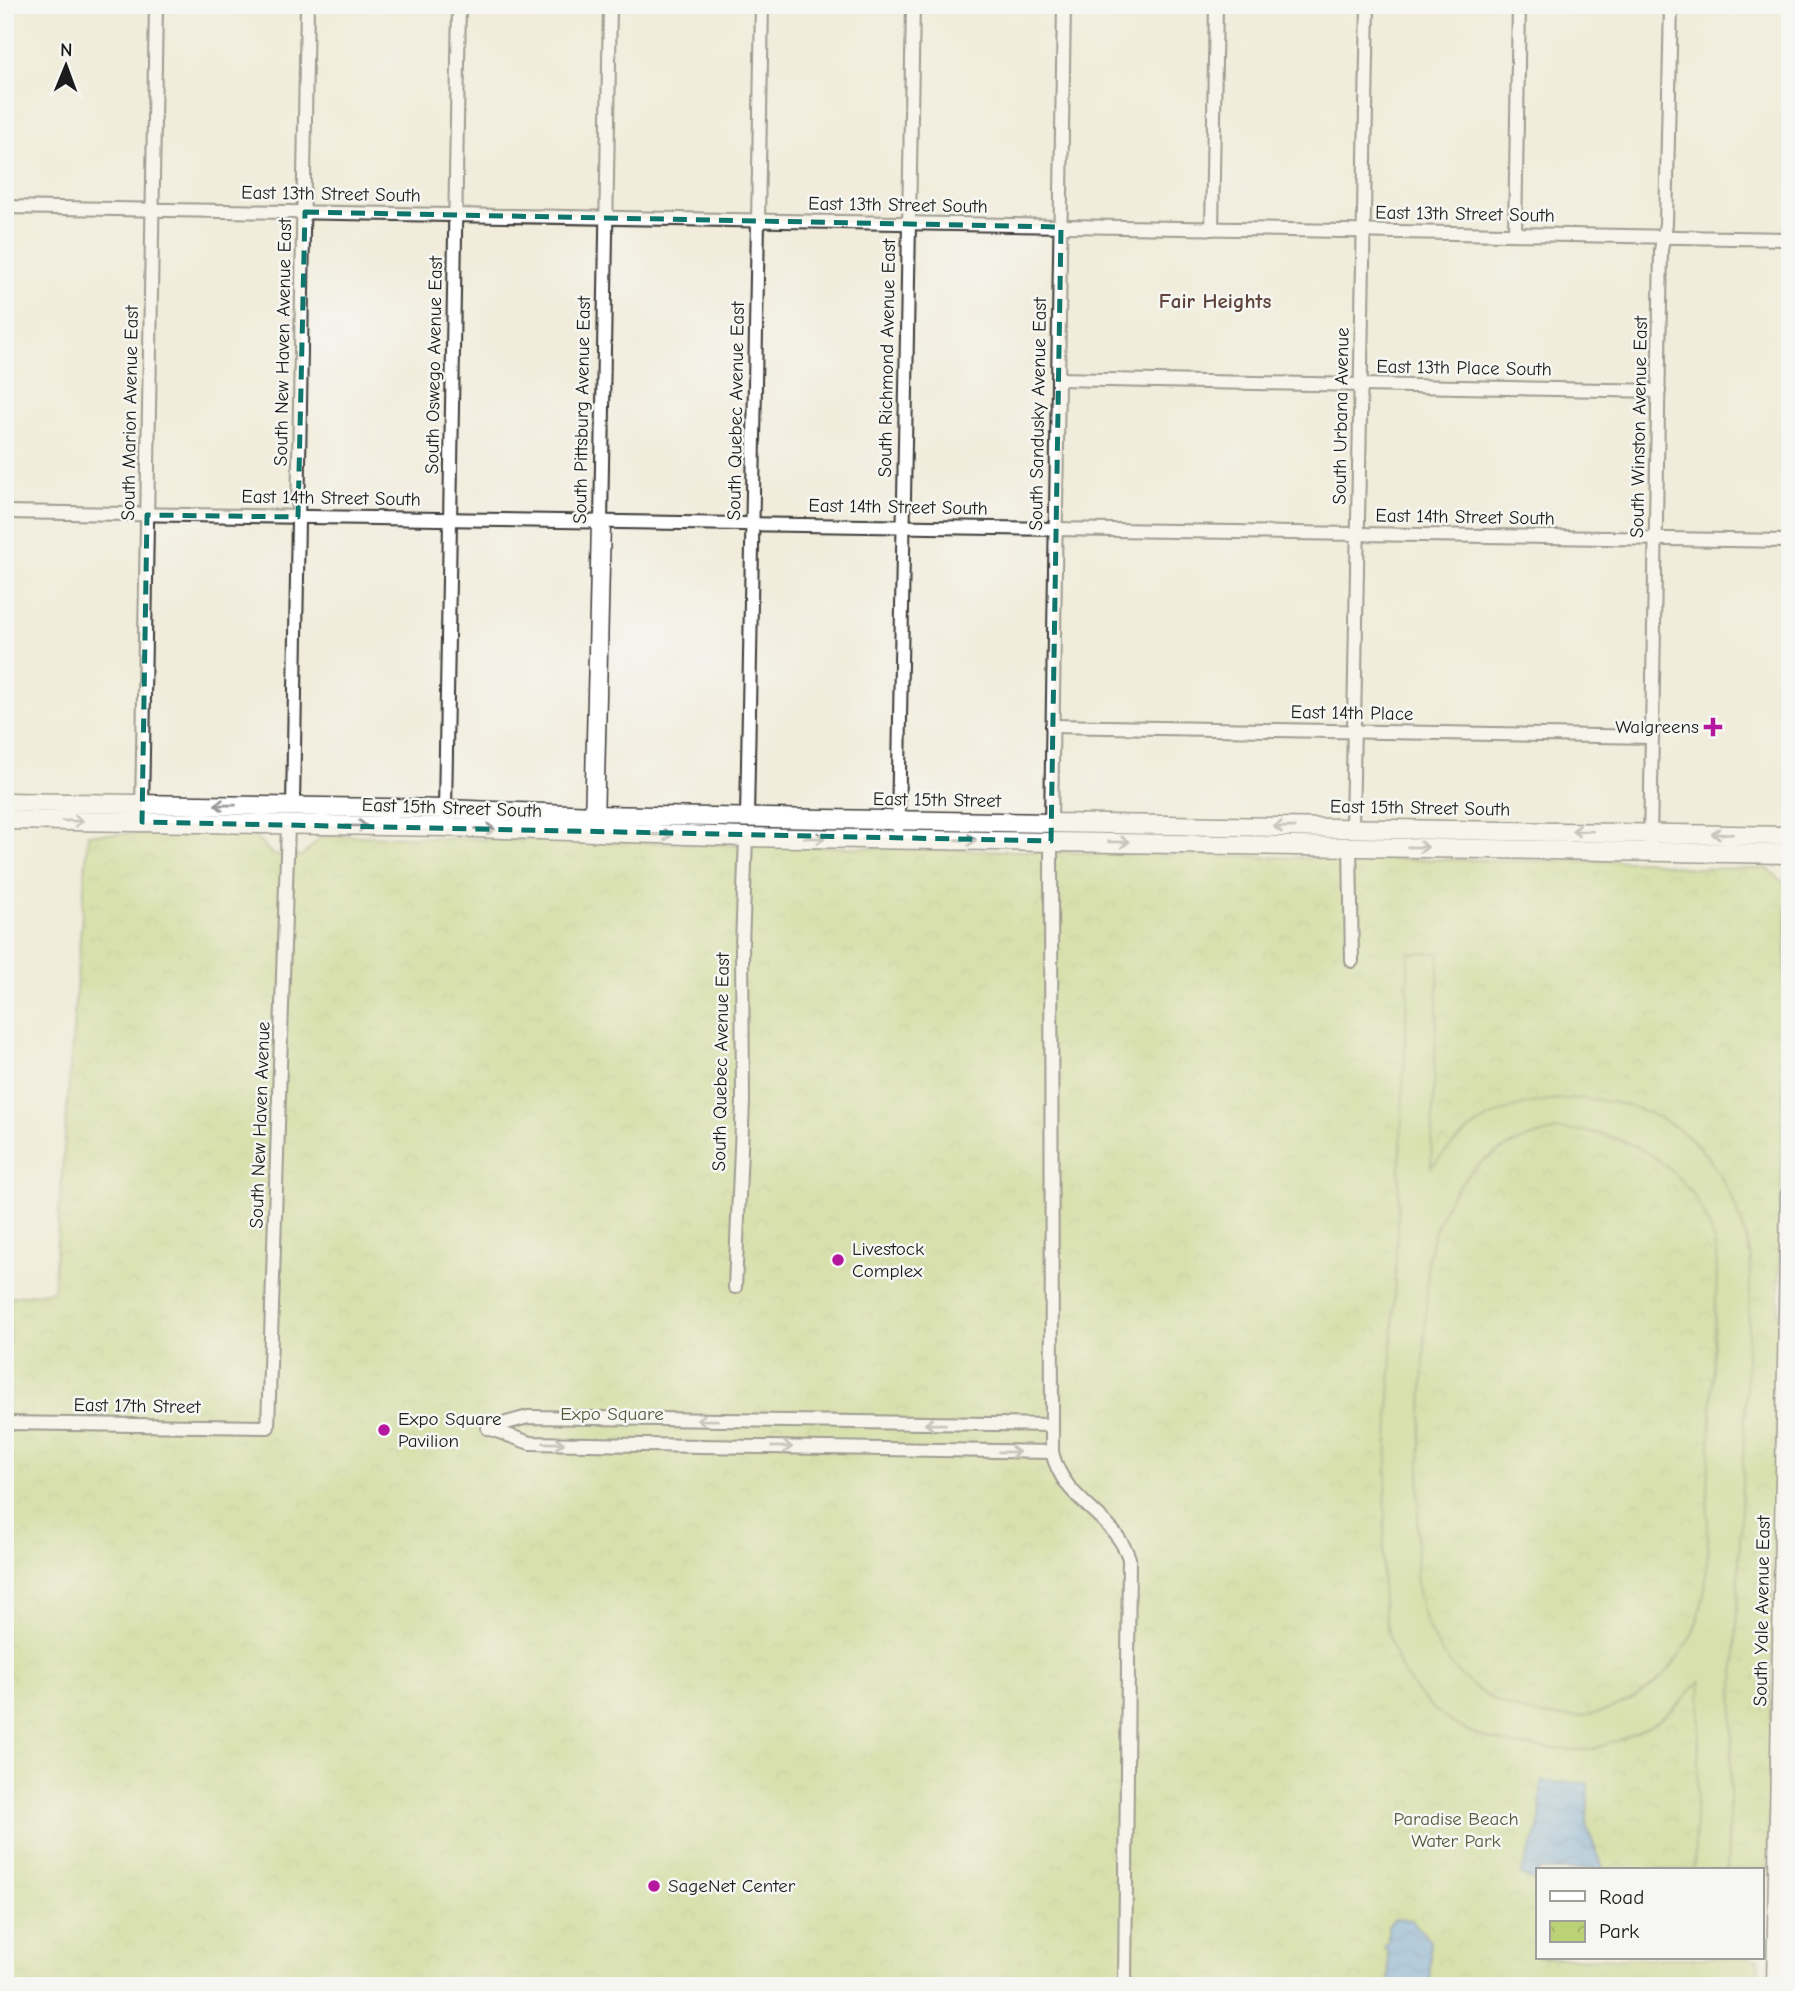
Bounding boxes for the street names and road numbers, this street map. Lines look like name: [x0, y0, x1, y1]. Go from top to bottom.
street label: East 13th Street South: [241, 181, 421, 207]
street label: East 13th Street South: [808, 192, 988, 218]
street label: East 13th Street South: [1375, 201, 1555, 227]
street label: South New Haven Avenue East: [270, 217, 296, 466]
street label: South Richmond Avenue East: [874, 238, 900, 478]
street label: South Oswego Avenue East: [421, 255, 447, 474]
street label: South Pittsburg Avenue East: [569, 295, 595, 524]
street label: South Sandusky Avenue East: [1025, 296, 1051, 531]
street label: South Quebec Avenue East: [723, 301, 749, 521]
street label: South Marion Avenue East: [117, 305, 143, 521]
street label: South Winston Avenue East: [1626, 315, 1652, 538]
street label: South Urbana Avenue: [1328, 327, 1354, 505]
street label: East 13th Place South: [1376, 355, 1552, 381]
street label: East 14th Street South: [241, 485, 421, 511]
street label: East 14th Street South: [808, 494, 988, 520]
street label: East 14th Street South: [1375, 504, 1555, 530]
street label: East 14th Place: [1290, 701, 1414, 725]
street label: East 15th Street: [873, 788, 1002, 812]
street label: East 15th Street South: [361, 794, 543, 822]
street label: East 15th Street South: [1330, 795, 1510, 821]
street label: South Quebec Avenue East: [708, 952, 734, 1172]
street label: South New Haven Avenue: [245, 1021, 275, 1229]
street label: East 17th Street: [73, 1394, 201, 1418]
street label: South Yale Avenue East: [1749, 1515, 1775, 1707]

